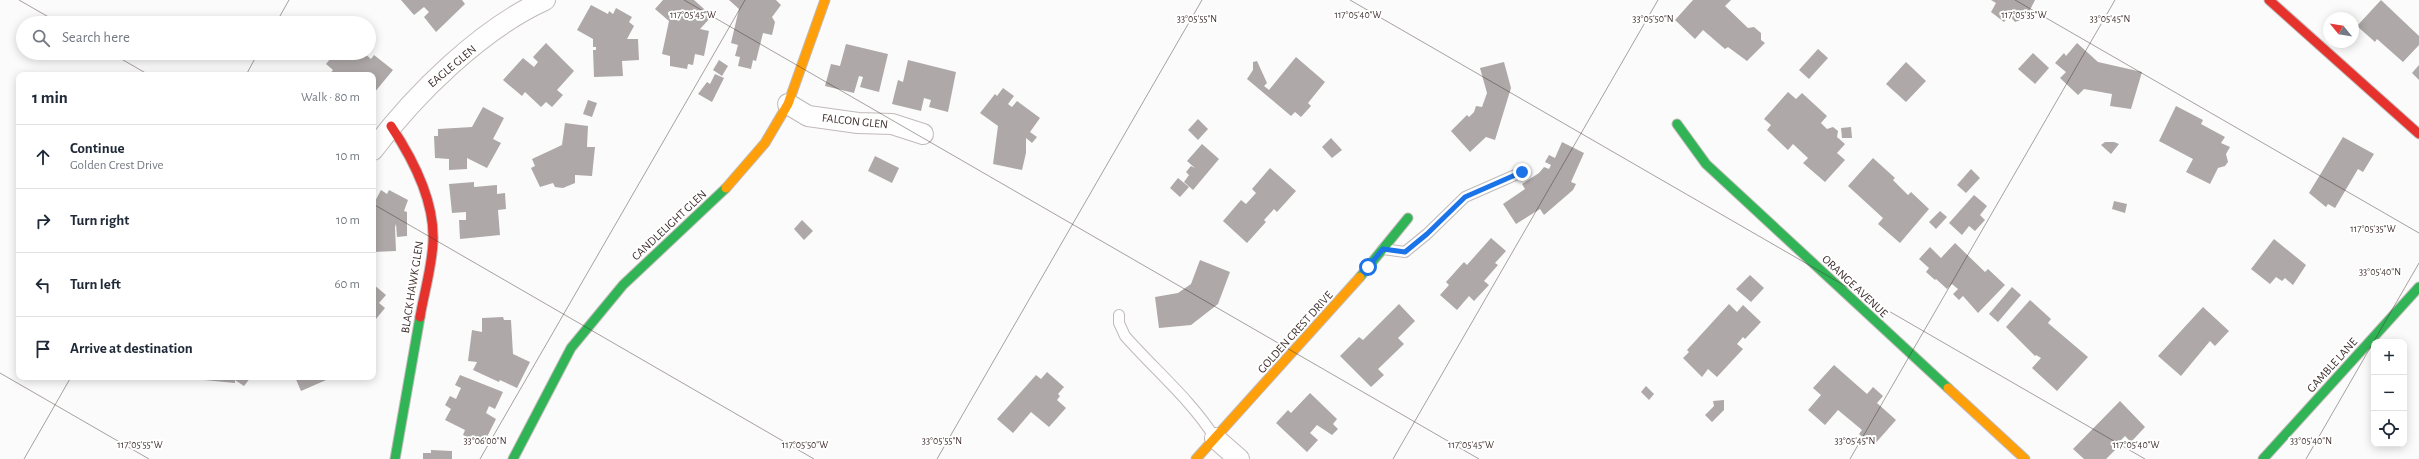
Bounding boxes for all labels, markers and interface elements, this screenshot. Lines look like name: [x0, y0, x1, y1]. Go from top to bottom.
text: 117°05'45"W: [670, 10, 716, 20]
text: 117°05'40"W: [1334, 10, 1382, 20]
text: 117°05'35"W: [2001, 10, 2047, 20]
north arrow: [2323, 12, 2359, 48]
text: 33°05'55"N: [1177, 14, 1217, 24]
text: 33°05'50"N: [1632, 14, 1674, 24]
text: 33°05'45"N: [2090, 14, 2130, 24]
search box: [16, 16, 376, 60]
icon: search: [30, 27, 52, 49]
text: Search here: [62, 30, 130, 45]
street label: EAGLE GLEN: [426, 43, 478, 89]
text: 1 min: [32, 89, 68, 106]
text: Walk · 80 m: [301, 91, 360, 104]
street label: FALCON GLEN: [821, 112, 889, 130]
text: Continue: [70, 141, 125, 156]
icon: ahead: [32, 146, 54, 168]
text: 10 m: [336, 150, 360, 163]
text: Golden Crest Drive: [70, 159, 164, 172]
route end: [1513, 163, 1531, 181]
street label: CANDLELIGHT GLEN: [629, 187, 709, 263]
icon: right: [32, 210, 54, 232]
text: Turn right: [70, 213, 129, 228]
text: 10 m: [336, 214, 360, 227]
text: 117°05'35"W: [2350, 224, 2396, 234]
street label: BLACK HAWK GLEN: [399, 240, 425, 334]
street label: ORANGE AVENUE: [1820, 253, 1890, 319]
route start: [1359, 258, 1377, 276]
text: 33°05'40"N: [2359, 267, 2401, 277]
icon: left: [32, 274, 54, 296]
text: Turn left: [70, 277, 121, 292]
text: 60 m: [334, 278, 360, 291]
street label: GOLDEN CREST DRIVE: [1255, 289, 1335, 375]
street label: GAMBLE LANE: [2305, 335, 2360, 395]
icon: arrive: [32, 338, 54, 360]
map controls: [2371, 339, 2407, 447]
button: +: [2371, 339, 2407, 375]
text: Arrive at destination: [70, 341, 193, 356]
button: −: [2371, 375, 2407, 411]
button: locate: [2371, 411, 2407, 447]
text: 33°06'00"N: [464, 436, 507, 446]
text: 33°05'55"N: [922, 436, 962, 446]
text: 33°05'45"N: [1835, 436, 1875, 446]
text: 33°05'40"N: [2290, 436, 2332, 446]
text: 117°05'55"W: [117, 440, 163, 450]
text: 117°05'50"W: [782, 440, 828, 450]
text: 117°05'45"W: [1448, 440, 1494, 450]
text: 117°05'40"W: [2112, 440, 2160, 450]

